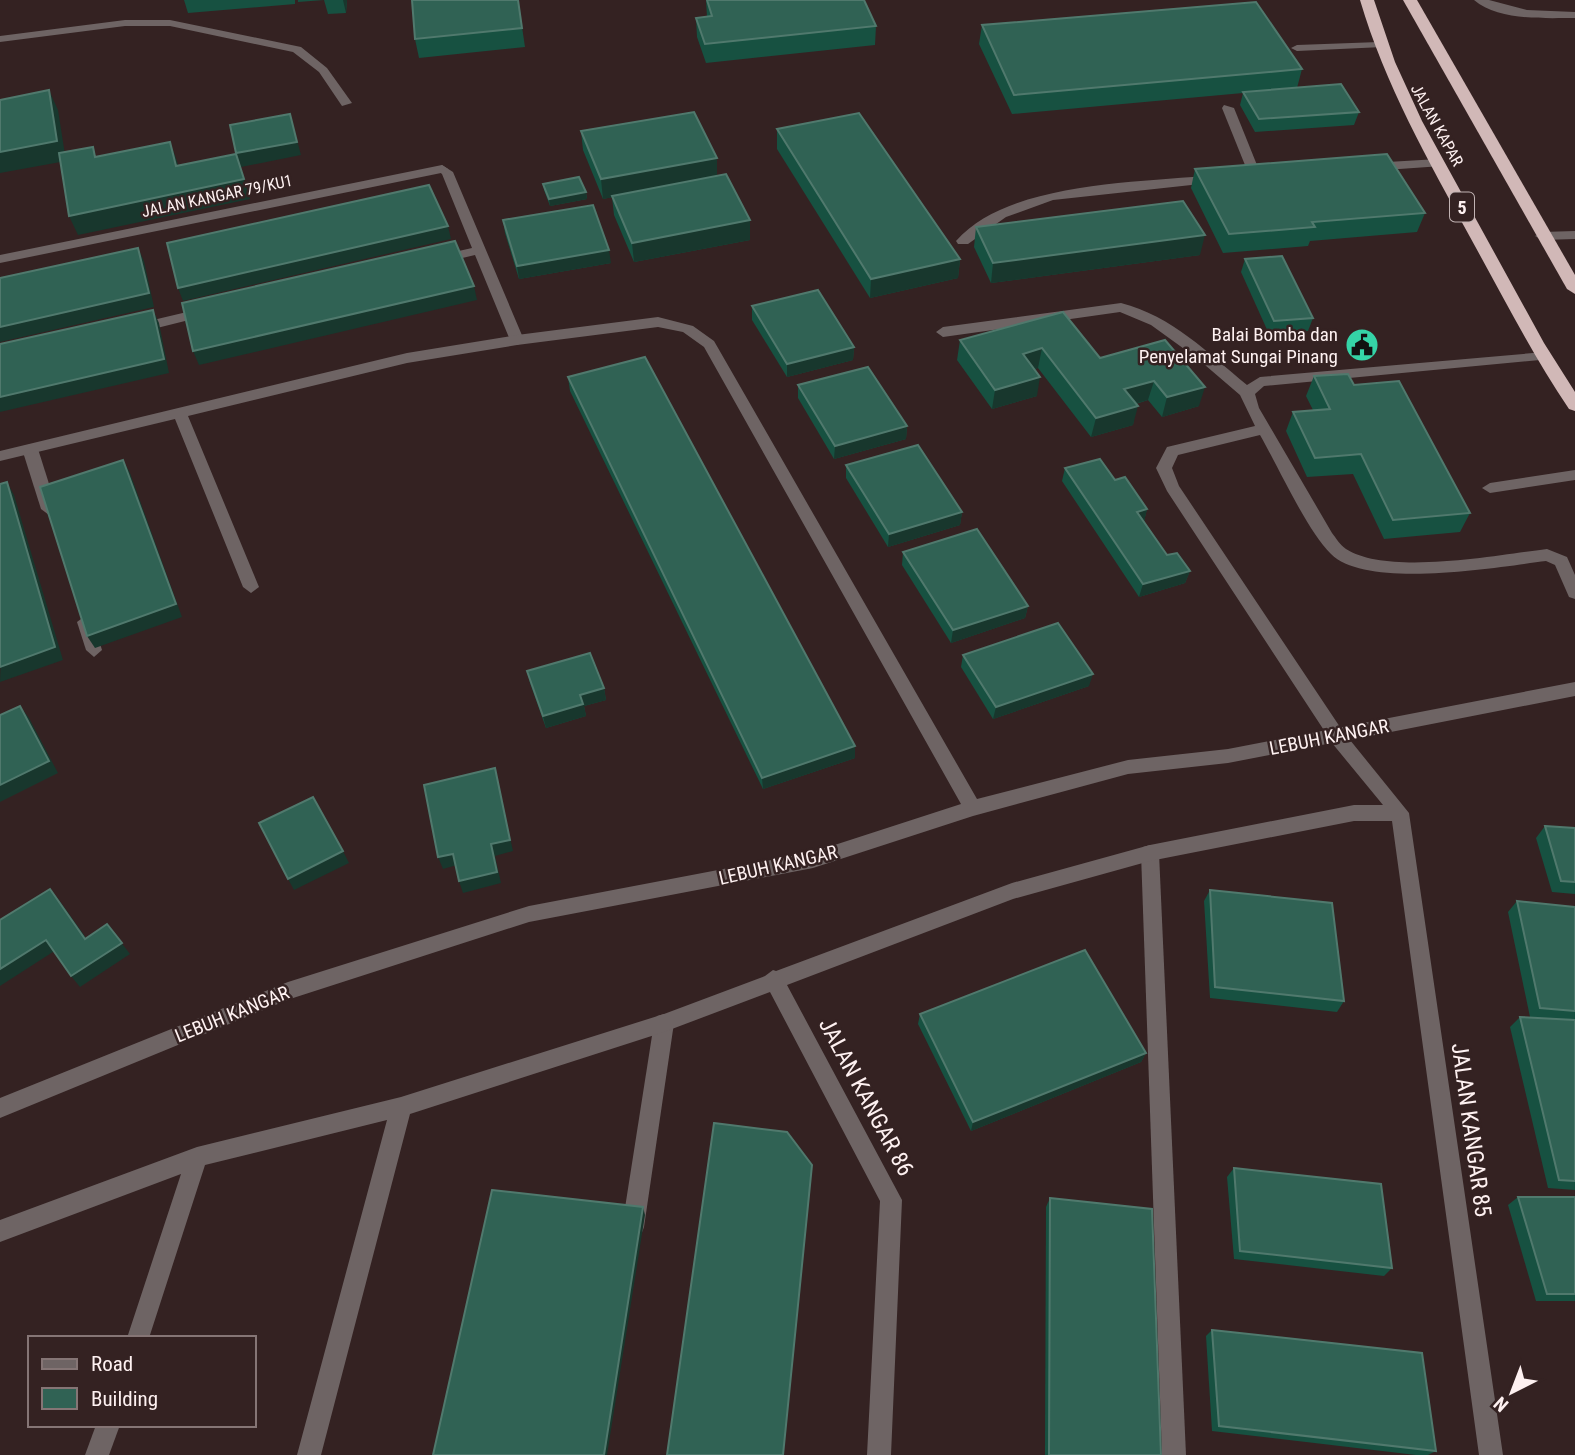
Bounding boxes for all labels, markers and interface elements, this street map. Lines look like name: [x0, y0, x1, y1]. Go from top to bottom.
street label: JALAN KAPAR: [1407, 81, 1468, 170]
street label: JALAN KANGAR 79/KU1: [140, 171, 294, 221]
road number: 5: [1450, 192, 1474, 222]
place label: Balai Bomba dan Penyelamat Sungai Pinang: [1139, 323, 1338, 368]
public building icon: Balai Bomba dan Penyelamat Sungai Pinang: [1343, 326, 1381, 364]
street label: LEBUH KANGAR: [1267, 714, 1391, 760]
street label: LEBUH KANGAR: [716, 840, 840, 890]
street label: LEBUH KANGAR: [172, 981, 292, 1047]
street label: JALAN KANGAR 86: [813, 1013, 919, 1181]
street label: JALAN KANGAR 85: [1445, 1041, 1497, 1219]
legend: [28, 1336, 256, 1427]
text: Road: [91, 1352, 133, 1376]
north arrow: [1477, 1357, 1547, 1427]
text: Building: [91, 1387, 158, 1411]
text: N: [1489, 1392, 1513, 1417]

